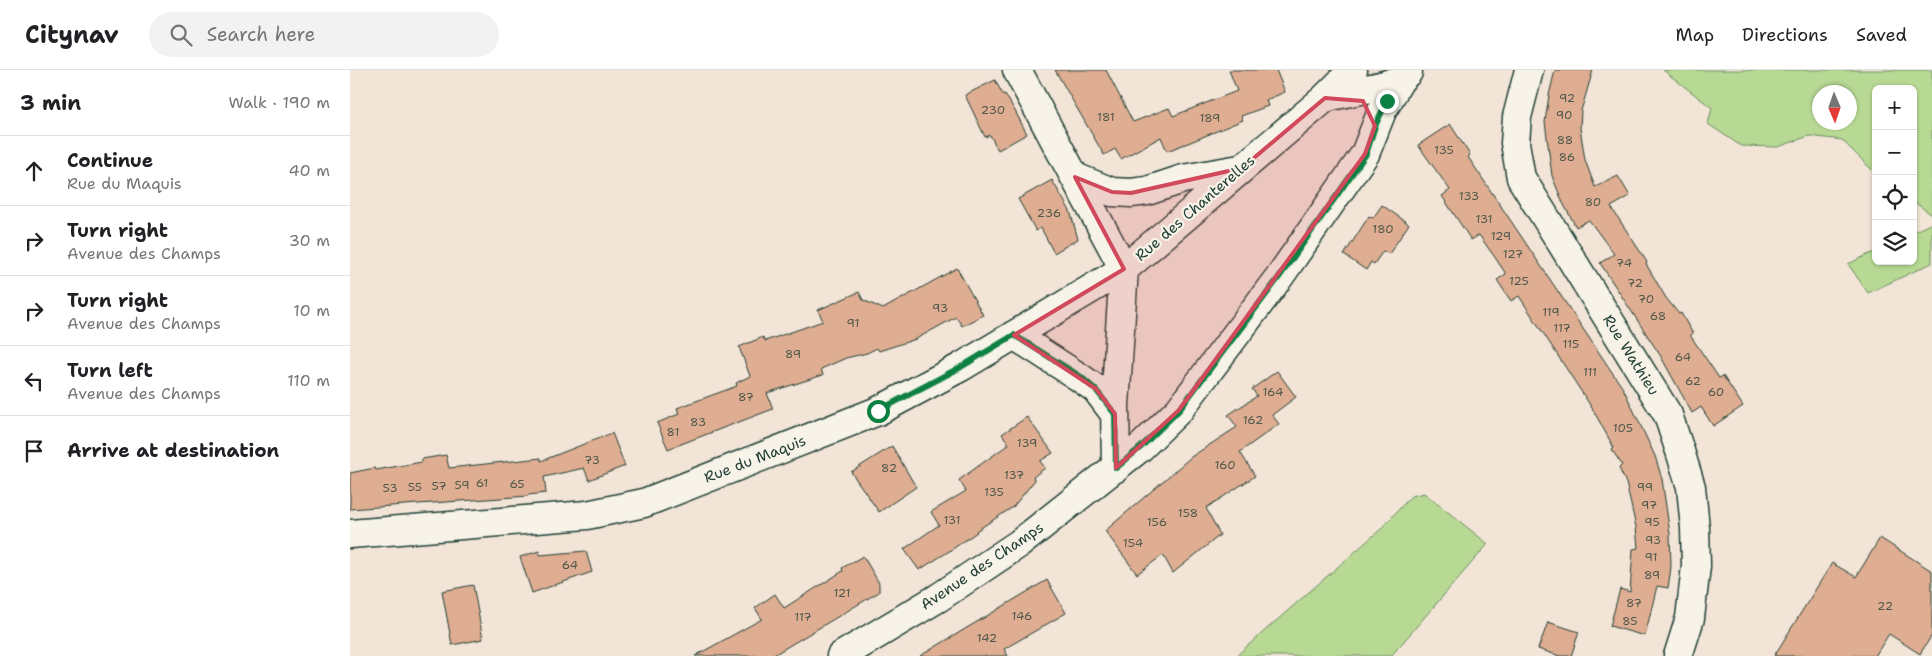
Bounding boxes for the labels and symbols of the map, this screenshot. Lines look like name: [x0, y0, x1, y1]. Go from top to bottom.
north arrow: [1812, 85, 1857, 130]
route end: [1376, 90, 1399, 113]
house number: 92: [1559, 90, 1575, 106]
house number: 230: [981, 102, 1005, 118]
house number: 90: [1556, 107, 1572, 123]
house number: 181: [1097, 109, 1115, 125]
house number: 189: [1199, 110, 1221, 126]
house number: 88: [1557, 132, 1573, 148]
house number: 135: [1434, 142, 1454, 158]
house number: 86: [1559, 149, 1575, 165]
street label: Rue des Chanterelles: [1131, 150, 1259, 266]
house number: 133: [1459, 188, 1479, 204]
house number: 80: [1585, 194, 1601, 210]
house number: 236: [1037, 205, 1061, 221]
house number: 131: [1475, 211, 1493, 227]
house number: 180: [1372, 221, 1394, 237]
house number: 129: [1491, 228, 1511, 244]
house number: 127: [1503, 246, 1523, 262]
house number: 74: [1616, 255, 1632, 271]
house number: 125: [1509, 273, 1529, 289]
house number: 72: [1627, 275, 1643, 291]
house number: 70: [1638, 291, 1654, 307]
house number: 93: [932, 300, 948, 316]
house number: 119: [1542, 304, 1560, 320]
house number: 68: [1650, 308, 1666, 324]
street label: Rue Wathieu: [1598, 311, 1664, 399]
house number: 91: [846, 315, 860, 331]
house number: 117: [1553, 320, 1571, 336]
house number: 115: [1563, 336, 1579, 352]
house number: 89: [785, 346, 801, 362]
house number: 64: [1675, 349, 1691, 365]
house number: 111: [1583, 364, 1597, 380]
house number: 62: [1685, 373, 1701, 389]
house number: 164: [1263, 384, 1283, 400]
house number: 60: [1708, 384, 1724, 400]
house number: 87: [738, 389, 754, 405]
route start: [867, 400, 890, 423]
house number: 162: [1243, 412, 1263, 428]
house number: 83: [690, 414, 706, 430]
house number: 105: [1613, 420, 1633, 436]
house number: 81: [667, 424, 679, 440]
street label: Rue du Maquis: [701, 430, 809, 488]
house number: 139: [1017, 435, 1037, 451]
house number: 73: [584, 452, 600, 468]
house number: 160: [1214, 457, 1236, 473]
house number: 82: [881, 460, 897, 476]
house number: 137: [1004, 467, 1024, 483]
house number: 61: [476, 475, 488, 491]
house number: 65: [509, 476, 525, 492]
house number: 59: [454, 477, 470, 493]
house number: 57: [431, 478, 447, 494]
house number: 55: [408, 479, 422, 495]
house number: 99: [1637, 479, 1653, 495]
house number: 53: [382, 480, 398, 496]
house number: 135: [984, 484, 1004, 500]
house number: 97: [1641, 497, 1657, 513]
house number: 158: [1178, 505, 1198, 521]
house number: 131: [943, 512, 961, 528]
house number: 156: [1147, 514, 1167, 530]
house number: 95: [1644, 514, 1660, 530]
street label: Avenue des Champs: [917, 517, 1047, 615]
house number: 93: [1645, 532, 1661, 548]
house number: 154: [1123, 535, 1143, 551]
house number: 91: [1644, 549, 1658, 565]
house number: 64: [562, 557, 578, 573]
house number: 89: [1644, 567, 1660, 583]
house number: 121: [833, 585, 851, 601]
house number: 87: [1626, 595, 1642, 611]
house number: 22: [1877, 598, 1893, 614]
house number: 146: [1011, 608, 1033, 624]
house number: 117: [794, 609, 812, 625]
house number: 85: [1622, 613, 1638, 629]
house number: 142: [977, 630, 997, 646]

